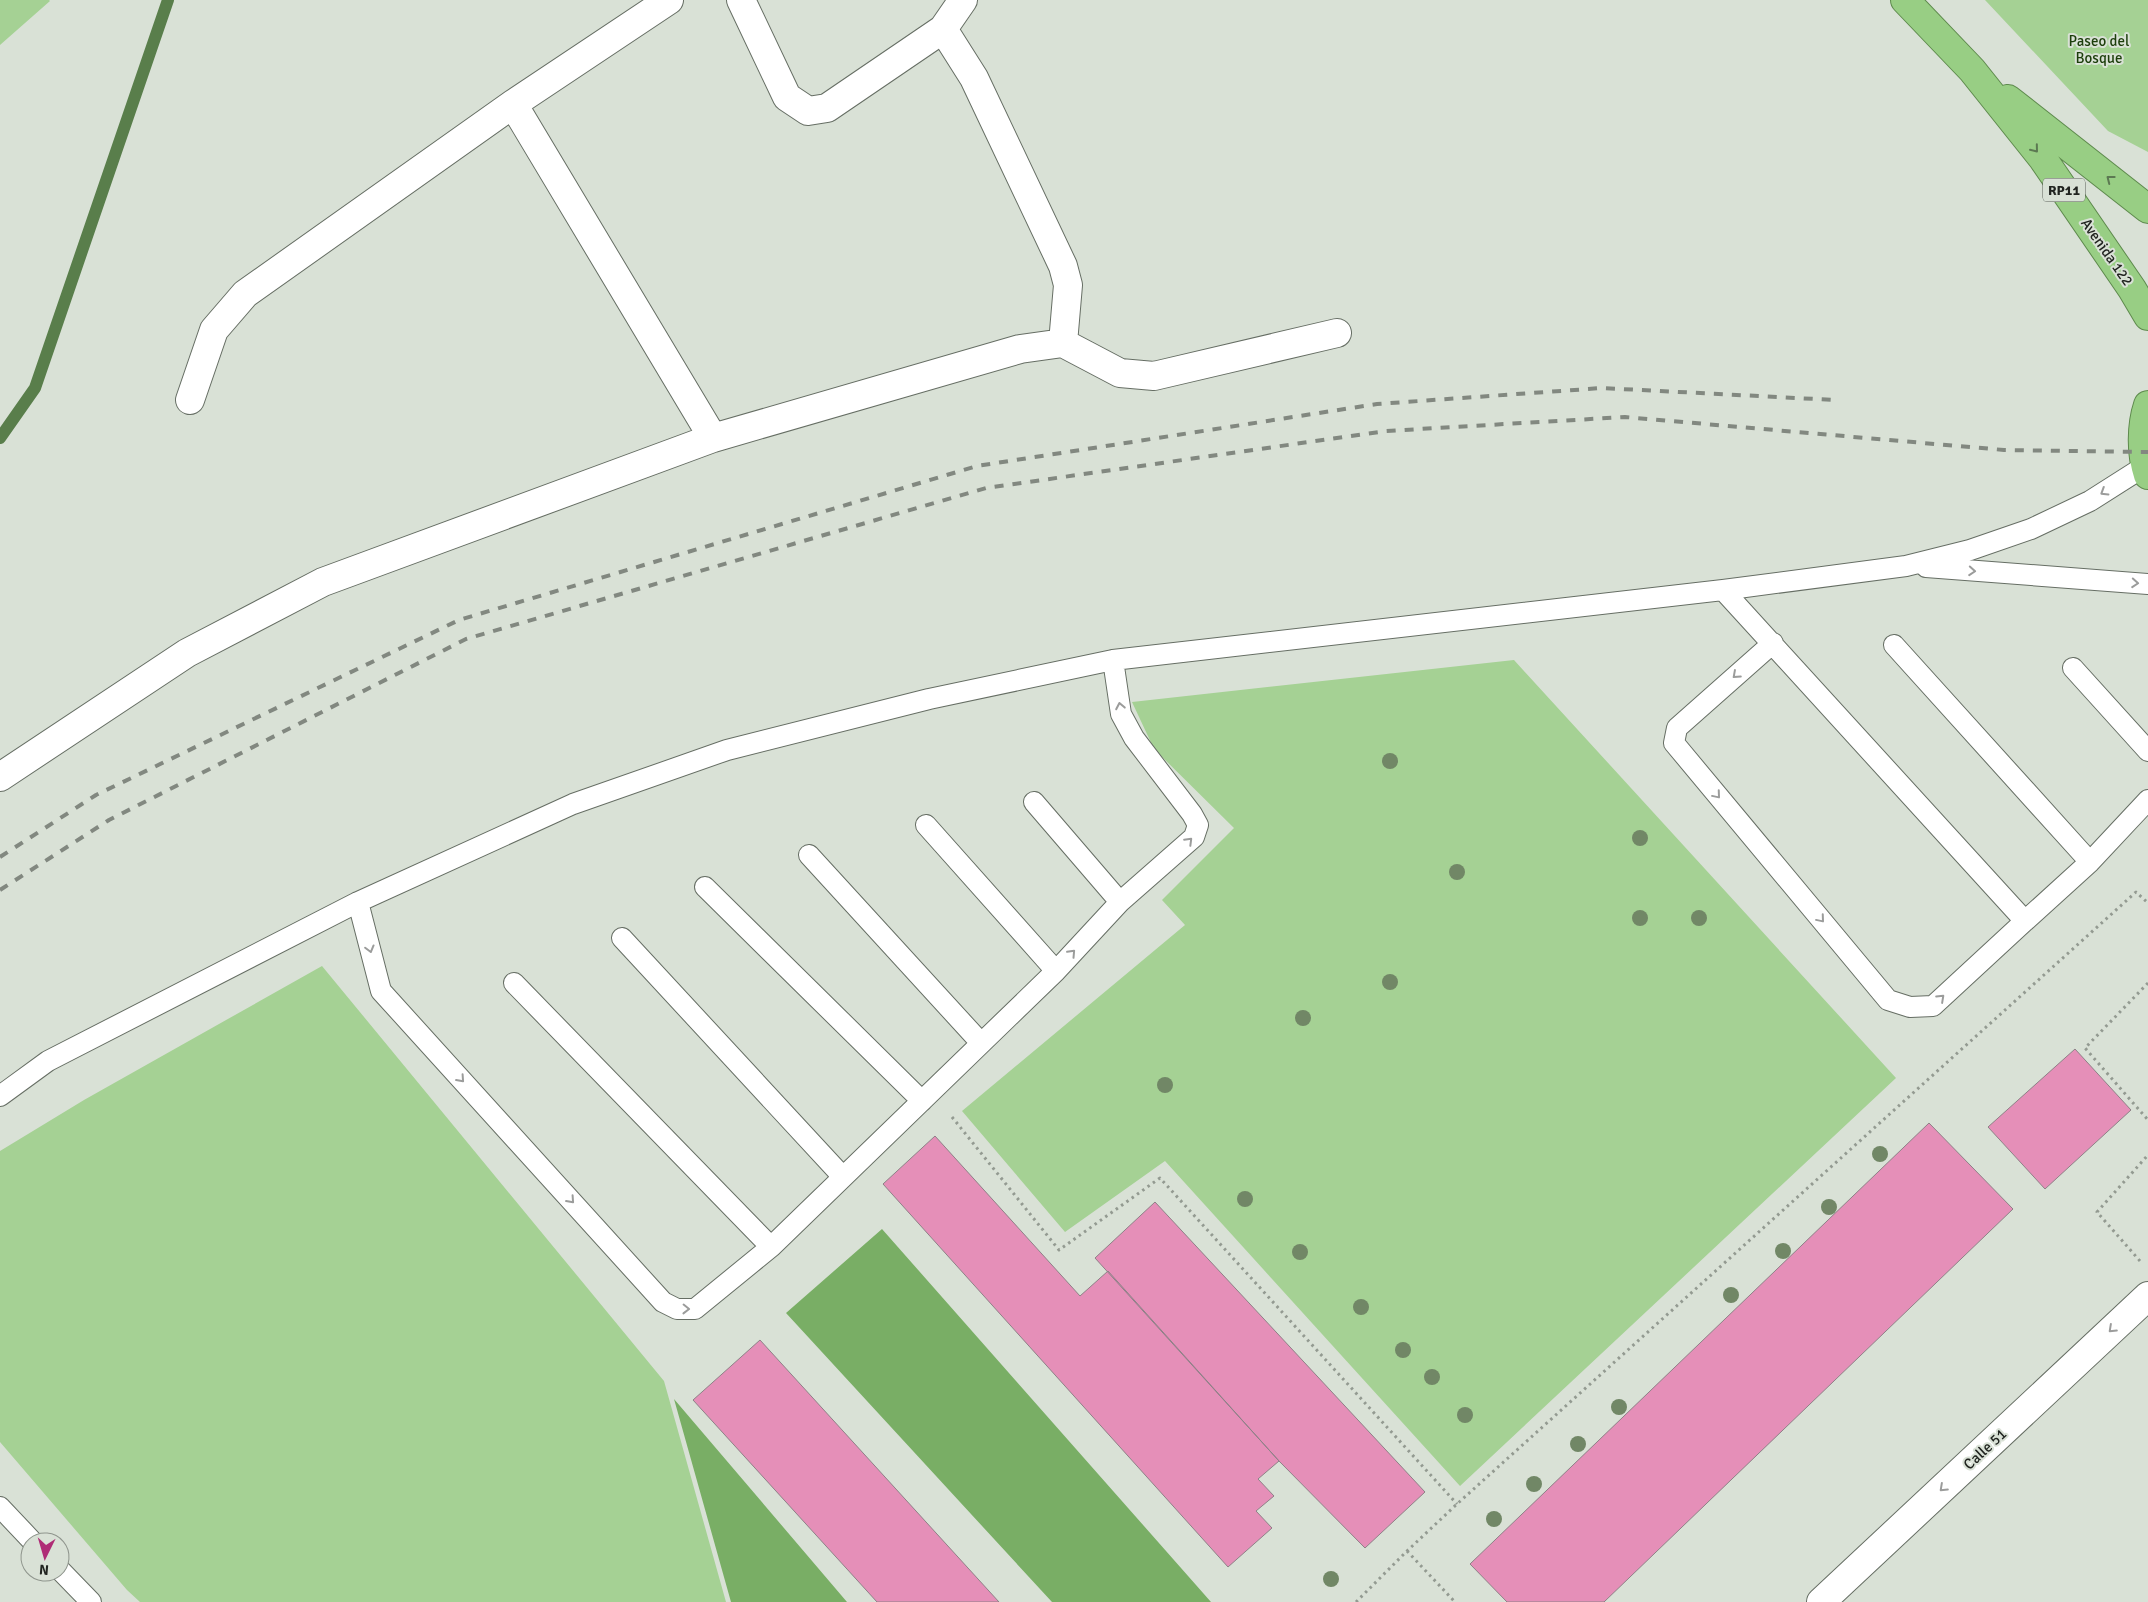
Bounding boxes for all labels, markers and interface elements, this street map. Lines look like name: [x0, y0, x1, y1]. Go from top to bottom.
park label: Paseo del Bosque: [2069, 32, 2129, 67]
one-way arrow: [2029, 144, 2038, 153]
one-way arrow: [2107, 176, 2116, 184]
road number: RP11: [2043, 178, 2085, 202]
street label: Avenida 122: [2077, 215, 2137, 289]
one-way arrow: [2100, 486, 2109, 495]
one-way arrow: [1969, 565, 1977, 576]
one-way arrow: [2131, 577, 2139, 588]
one-way arrow: [1733, 669, 1742, 678]
one-way arrow: [1115, 701, 1125, 710]
one-way arrow: [1711, 789, 1720, 798]
one-way arrow: [1183, 838, 1192, 847]
one-way arrow: [1815, 914, 1824, 923]
one-way arrow: [364, 945, 375, 953]
one-way arrow: [1066, 950, 1075, 959]
one-way arrow: [1936, 995, 1945, 1004]
one-way arrow: [455, 1074, 464, 1083]
one-way arrow: [565, 1194, 574, 1203]
one-way arrow: [682, 1304, 690, 1314]
one-way arrow: [2109, 1323, 2118, 1332]
street label: Calle 51: [1960, 1425, 2010, 1473]
one-way arrow: [1939, 1482, 1948, 1491]
north arrow: [20, 1532, 70, 1582]
text: N: [38, 1561, 50, 1578]

